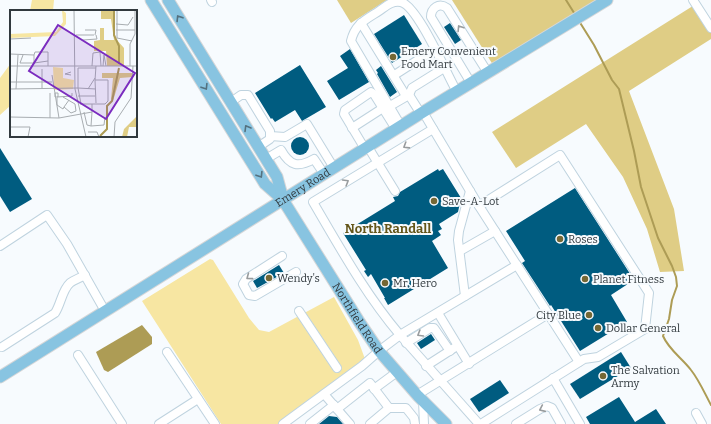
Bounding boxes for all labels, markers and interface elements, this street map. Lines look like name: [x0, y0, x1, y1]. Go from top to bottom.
inset map: [10, 10, 137, 137]
one-way arrow: [176, 15, 183, 22]
one-way arrow: [457, 25, 465, 32]
place label: Emery Convenient Food Mart: [401, 45, 496, 71]
marker: Emery Convenient Food Mart: [388, 52, 398, 62]
one-way arrow: [201, 83, 208, 90]
one-way arrow: [244, 125, 252, 132]
one-way arrow: [403, 141, 410, 148]
street label: Emery Road: [273, 166, 333, 210]
one-way arrow: [255, 171, 262, 178]
one-way arrow: [342, 180, 349, 187]
place label: Save-A-Lot: [442, 195, 499, 208]
marker: Save-A-Lot: [429, 196, 439, 206]
district label: North Randall: [345, 221, 431, 236]
place label: Roses: [568, 233, 598, 246]
marker: Roses: [555, 234, 565, 244]
place label: Wendy's: [277, 272, 320, 285]
one-way arrow: [247, 273, 254, 280]
marker: Wendy's: [264, 273, 274, 283]
place label: Planet Fitness: [593, 273, 664, 286]
marker: Planet Fitness: [580, 274, 590, 284]
place label: Mr. Hero: [393, 277, 437, 290]
marker: Mr. Hero: [380, 278, 390, 288]
street label: Northfield Road: [329, 280, 385, 356]
place label: City Blue: [536, 309, 581, 322]
marker: City Blue: [584, 310, 594, 320]
place label: Dollar General: [606, 322, 680, 335]
marker: Dollar General: [593, 323, 603, 333]
one-way arrow: [417, 330, 424, 337]
place label: The Salvation Army: [611, 364, 680, 390]
marker: The Salvation Army: [598, 371, 608, 381]
one-way arrow: [538, 404, 546, 412]

